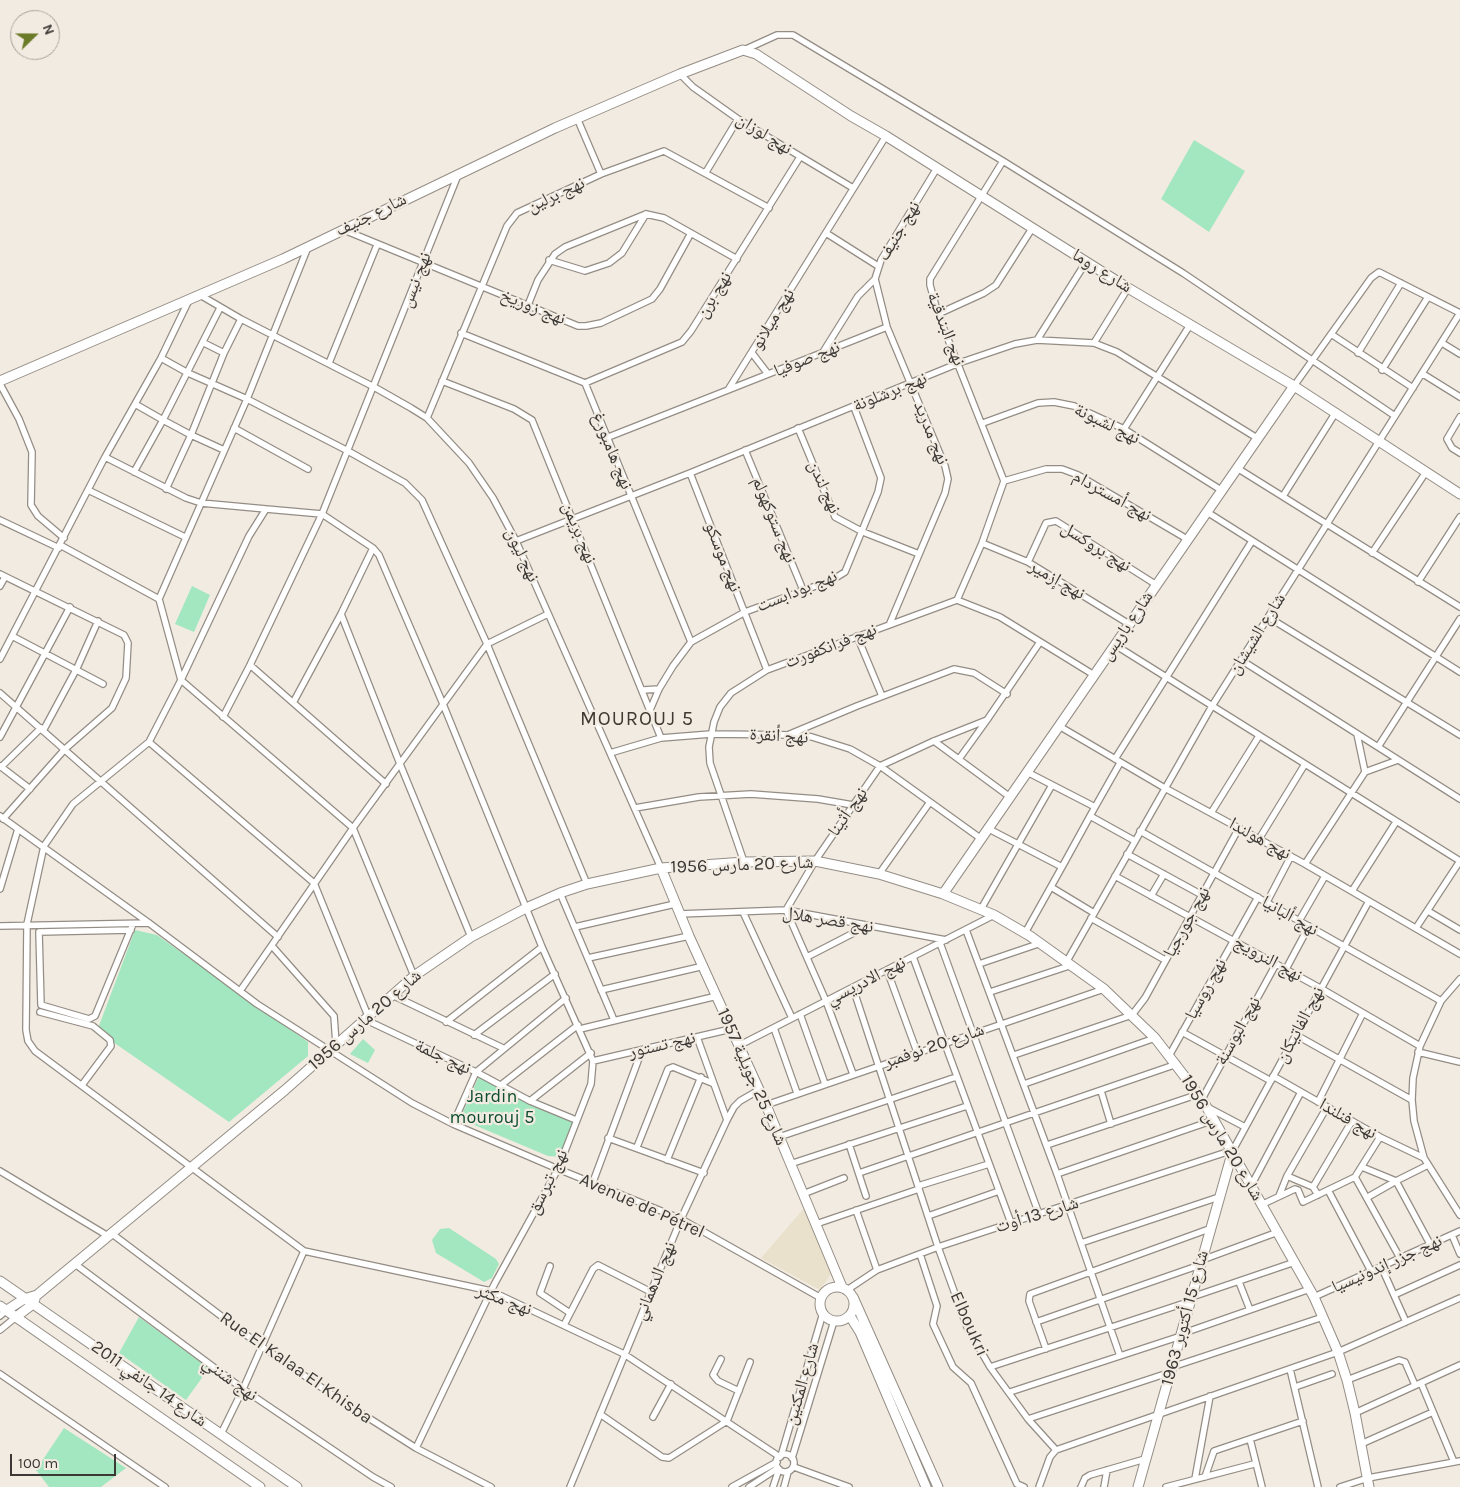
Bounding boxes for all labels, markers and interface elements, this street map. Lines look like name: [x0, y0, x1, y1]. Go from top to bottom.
north arrow: [10, 10, 60, 60]
text: N: [39, 22, 58, 37]
street label: نهج لوزان: [732, 108, 796, 160]
street label: نهج برلين: [524, 172, 588, 218]
street label: شارع جنيف: [332, 189, 410, 241]
street label: نهج جنيف: [873, 197, 925, 265]
street label: شارع روما: [1068, 244, 1136, 298]
street label: نهج نيس: [396, 249, 436, 311]
street label: نهج برن: [691, 268, 737, 322]
street label: نهج زوريخ: [497, 284, 569, 330]
street label: نهج ميلانو: [746, 285, 800, 353]
street label: نهج البندقية: [922, 289, 970, 369]
street label: نهج صوفيا: [771, 336, 843, 382]
street label: نهج برشلونة: [850, 367, 930, 417]
street label: نهج مدريد: [909, 398, 953, 468]
street label: نهج لشبونة: [1071, 399, 1143, 449]
street label: نهج هامبورغ: [587, 409, 637, 493]
street label: نهج لندن: [803, 457, 845, 517]
street label: نهج أمستردام: [1069, 466, 1155, 526]
street label: نهج ستوكهولم: [747, 474, 801, 566]
street label: نهج بريمن: [557, 499, 601, 567]
street label: نهج بروكسل: [1057, 517, 1135, 577]
street label: نهج موسكو: [700, 519, 746, 595]
street label: نهج ليون: [500, 524, 544, 586]
street label: نهج إزمير: [1025, 555, 1089, 605]
street label: نهج بودابست: [754, 565, 840, 617]
street label: شارع باريس: [1096, 587, 1158, 665]
street label: شارع الشيشان: [1223, 589, 1291, 679]
street label: نهج فرانكفورت: [782, 619, 880, 673]
district label: MOUROUJ 5: [579, 707, 695, 731]
street label: نهج أنقرة: [749, 724, 809, 748]
street label: نهج أثينا: [823, 783, 873, 841]
street label: نهج هولندا: [1225, 813, 1295, 865]
street label: شارع 20 مارس 1956: [670, 852, 814, 878]
street label: نهج جورجيا: [1159, 883, 1215, 961]
street label: نهج ألبانيا: [1258, 891, 1322, 941]
street label: نهج قصر هلال: [781, 902, 875, 938]
street label: نهج النرويج: [1230, 931, 1306, 987]
street label: نهج الادريسي: [823, 952, 909, 1010]
street label: نهج روسيا: [1180, 955, 1232, 1023]
street label: شارع 20 مارس 1956: [304, 965, 426, 1075]
street label: نهج الفاتيكان: [1271, 983, 1329, 1067]
street label: نهج البوسنة: [1210, 993, 1266, 1069]
street label: شارع 25 جويلية 1957: [712, 1005, 792, 1149]
street label: شارع 20 نوفمبر: [881, 1019, 987, 1073]
street label: نهج تستور: [626, 1027, 698, 1063]
street label: نهج جلمة: [411, 1035, 475, 1079]
street label: شارع 20 مارس 1956: [1176, 1071, 1268, 1205]
park label: Jardin mourouj 5: [450, 1086, 534, 1128]
street label: نهج فنلندا: [1315, 1094, 1381, 1144]
street label: نهج تبرسق: [523, 1146, 573, 1218]
street label: Avenue de Pétrel: [576, 1169, 708, 1243]
street label: شارع 13 أوت: [993, 1192, 1081, 1238]
street label: نهج جزر إندونيسيا: [1328, 1230, 1446, 1298]
street label: نهج الدهماني: [629, 1239, 681, 1323]
street label: شارع 15 أكتوبر 1963: [1157, 1248, 1213, 1388]
street label: نهج مكثر: [473, 1279, 535, 1321]
street label: Elboukri: [945, 1288, 993, 1360]
street label: Rue El Kalaa El Khisba: [215, 1307, 377, 1429]
street label: شارع 14 جانفي 2011: [87, 1336, 211, 1432]
street label: شارع المكنين: [780, 1340, 824, 1428]
street label: نهج شنني: [198, 1352, 262, 1406]
scale bar: [12, 1444, 119, 1476]
text: 100 m: [18, 1454, 58, 1472]

